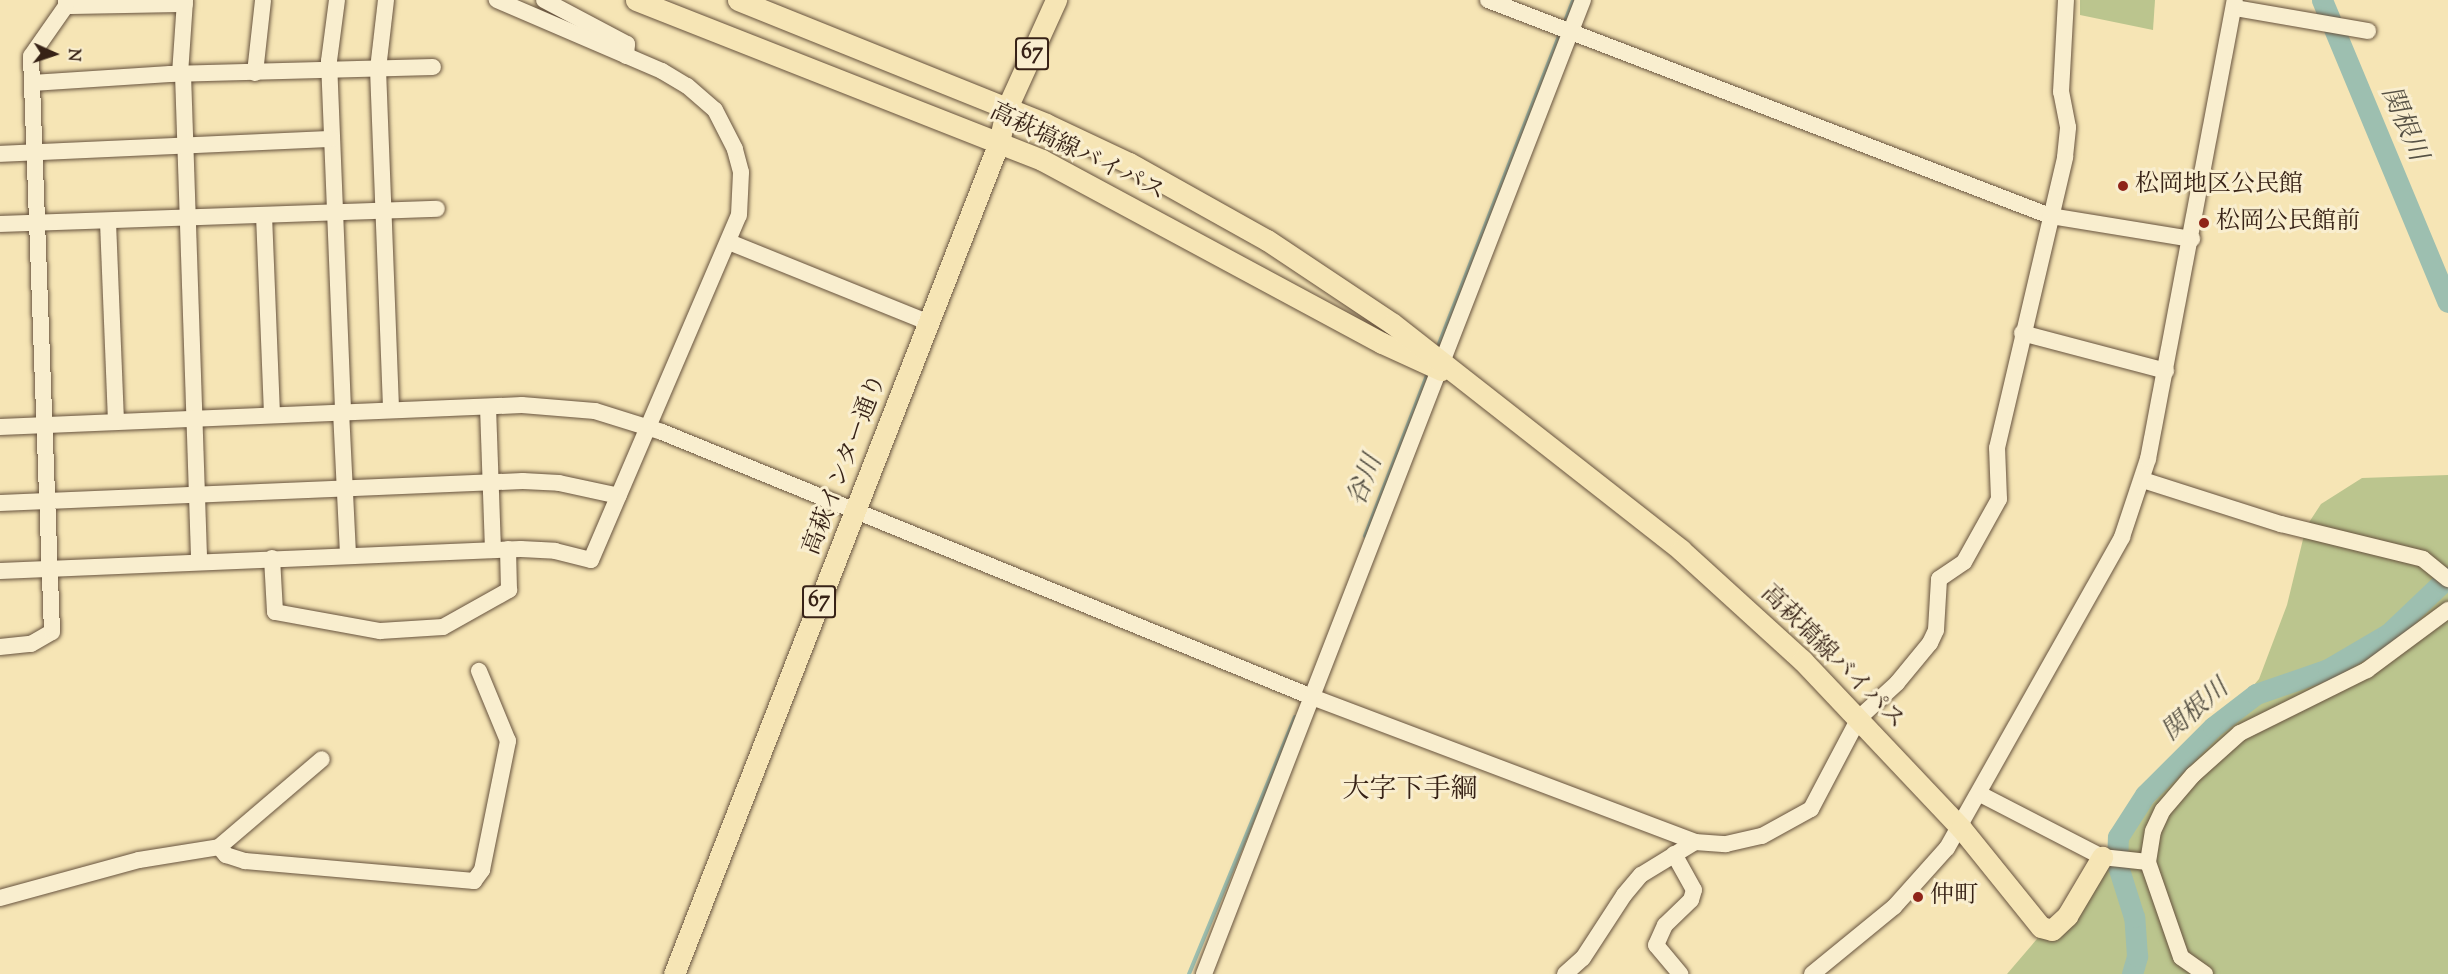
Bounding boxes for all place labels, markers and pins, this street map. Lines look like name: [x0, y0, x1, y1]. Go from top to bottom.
place label: 松岡地区公民館: [2135, 172, 2303, 200]
marker: 松岡地区公民館: [2116, 179, 2130, 193]
place label: 松岡公民館前: [2216, 209, 2360, 237]
marker: 松岡公民館前: [2197, 216, 2211, 230]
place label: 仲町: [1930, 883, 1978, 911]
marker: 仲町: [1911, 890, 1925, 904]

